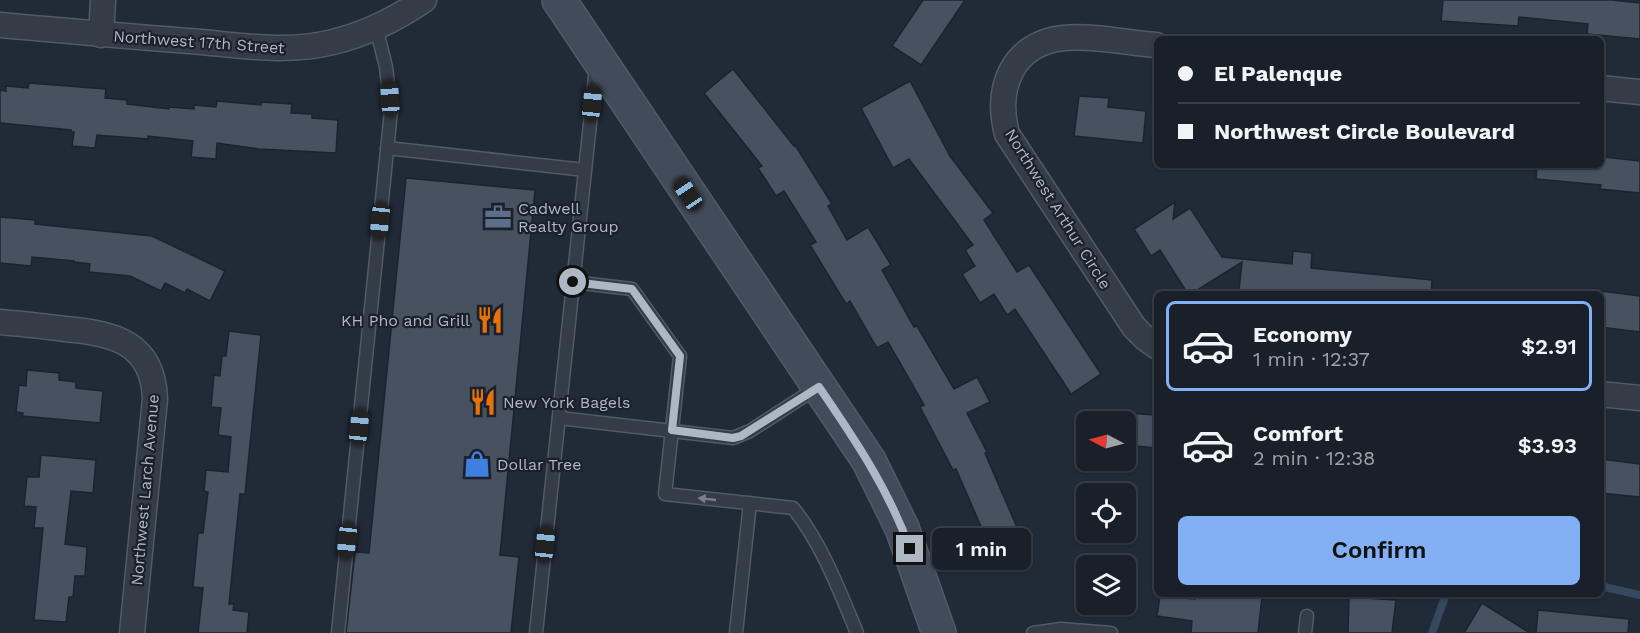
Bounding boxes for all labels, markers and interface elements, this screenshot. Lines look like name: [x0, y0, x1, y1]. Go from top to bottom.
street label: Northwest 17th Street: [113, 27, 286, 57]
text: El Palenque: [1214, 61, 1342, 86]
car: [380, 79, 400, 117]
car: [581, 84, 603, 122]
text: Northwest Circle Boulevard: [1214, 119, 1515, 144]
street label: Northwest Arthur Circle: [1001, 125, 1115, 293]
car: [670, 174, 706, 214]
place label: Cadwell Realty Group: [518, 199, 619, 236]
car: [369, 202, 391, 240]
office icon: Cadwell Realty Group: [483, 202, 513, 232]
route start: [559, 268, 586, 295]
restaurant icon: KH Pho and Grill: [475, 305, 505, 335]
place label: KH Pho and Grill: [341, 311, 470, 330]
icon: car: [1181, 319, 1235, 373]
text: Economy: [1253, 322, 1352, 347]
text: $2.91: [1521, 334, 1577, 359]
text: 1 min · 12:37: [1253, 347, 1370, 371]
restaurant icon: New York Bagels: [468, 387, 498, 417]
place label: New York Bagels: [503, 393, 630, 412]
street label: Northwest Larch Avenue: [127, 394, 163, 586]
car: [348, 408, 370, 446]
north arrow: [1076, 411, 1136, 471]
map controls: [1076, 411, 1136, 615]
icon: car: [1181, 418, 1235, 472]
text: Comfort: [1253, 421, 1343, 446]
text: $3.93: [1518, 433, 1577, 458]
text: 2 min · 12:38: [1253, 446, 1375, 470]
shop icon: Dollar Tree: [462, 449, 492, 479]
place label: Dollar Tree: [497, 455, 581, 474]
button: locate: [1076, 483, 1136, 543]
one-way arrow: [698, 494, 717, 503]
button: Confirm: [1178, 516, 1580, 585]
car: [336, 522, 358, 560]
car: [534, 525, 556, 563]
callout: 1 min: [931, 528, 1030, 570]
route end: [896, 535, 923, 562]
text: 1 min: [956, 537, 1007, 561]
button: layers: [1076, 555, 1136, 615]

